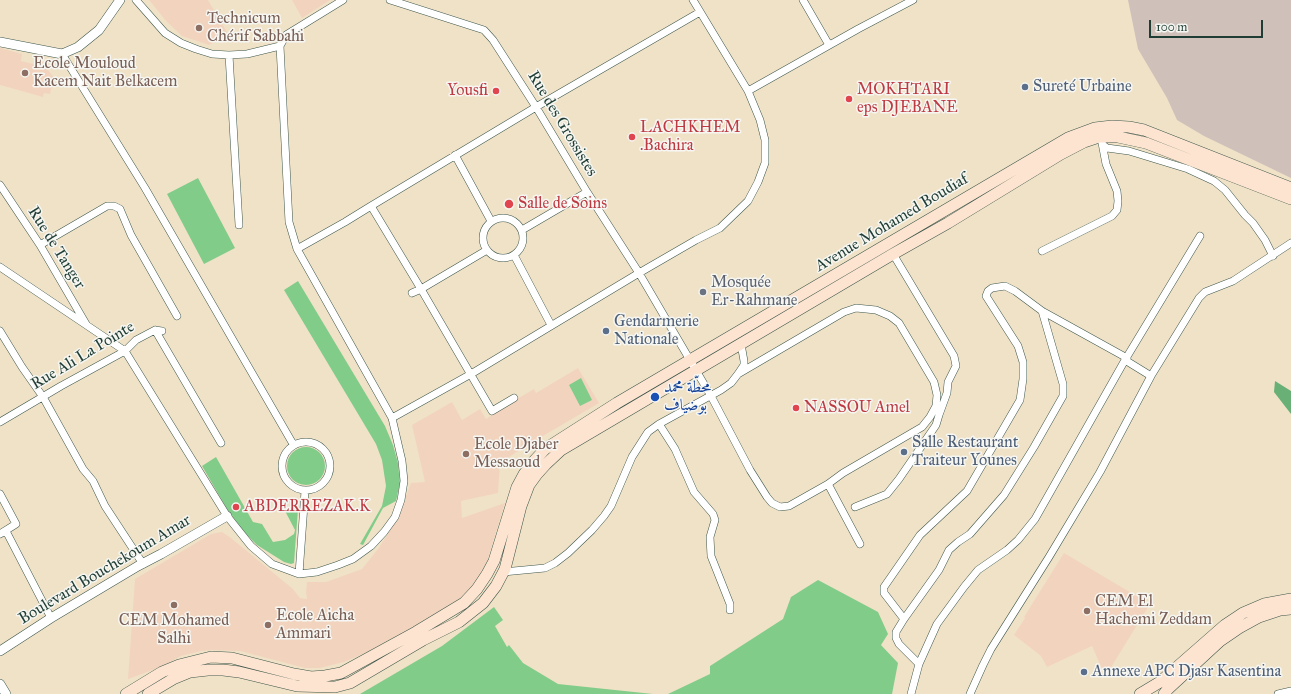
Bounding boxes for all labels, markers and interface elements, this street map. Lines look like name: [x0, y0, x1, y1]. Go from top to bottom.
place label: Technicum Chérif Sabbahi: [207, 9, 304, 47]
scale bar: [1151, 12, 1265, 38]
text: 100 m: [1156, 20, 1187, 34]
marker: Technicum Chérif Sabbahi: [194, 23, 204, 33]
place label: Ecole Mouloud Kacem Nait Belkacem: [33, 54, 177, 92]
marker: Ecole Mouloud Kacem Nait Belkacem: [20, 68, 30, 78]
street label: Rue des Grossistes: [523, 68, 601, 180]
place label: Sureté Urbaine: [1033, 77, 1132, 97]
place label: MOKHTARI eps DJEBANE: [857, 80, 958, 118]
place label: Yousfi: [447, 81, 488, 101]
marker: Sureté Urbaine: [1020, 82, 1030, 92]
marker: Yousfi: [491, 86, 501, 96]
marker: MOKHTARI eps DJEBANE: [844, 94, 854, 104]
place label: LACHKHEM .Bachira: [640, 118, 741, 156]
marker: LACHKHEM .Bachira: [627, 132, 637, 142]
street label: Avenue Mohamed Boudiaf: [812, 170, 972, 276]
place label: Salle de Soins: [518, 194, 607, 214]
marker: Salle de Soins: [503, 198, 515, 210]
street label: Rue de Tanger: [23, 203, 89, 293]
place label: Mosquée Er-Rahmane: [711, 273, 797, 311]
marker: Mosquée Er-Rahmane: [698, 287, 708, 297]
place label: Gendarmerie Nationale: [614, 312, 699, 350]
street label: Rue Ali La Pointe: [28, 318, 138, 394]
marker: Gendarmerie Nationale: [601, 326, 611, 336]
place label: محطّة محمد بوضياف: [664, 378, 711, 416]
marker: محطّة محمد بوضياف: [649, 391, 661, 403]
place label: NASSOU Amel: [804, 398, 910, 418]
marker: NASSOU Amel: [791, 403, 801, 413]
place label: Salle Restaurant Traiteur Younes: [912, 433, 1018, 471]
place label: Ecole Djaber Messaoud: [474, 435, 558, 473]
marker: Salle Restaurant Traiteur Younes: [899, 447, 909, 457]
marker: Ecole Djaber Messaoud: [461, 449, 471, 459]
place label: ABDERREZAK.K: [244, 497, 370, 517]
marker: ABDERREZAK.K: [231, 502, 241, 512]
street label: Boulevard Bouchekoum Amar: [16, 511, 194, 629]
place label: CEM El Hachemi Zeddam: [1095, 592, 1212, 630]
marker: CEM Mohamed Salhi: [169, 600, 179, 610]
place label: Ecole Aicha Ammari: [276, 606, 354, 644]
marker: CEM El Hachemi Zeddam: [1082, 606, 1092, 616]
place label: CEM Mohamed Salhi: [119, 611, 229, 649]
marker: Ecole Aicha Ammari: [263, 620, 273, 630]
place label: Annexe APC Djasr Kasentina: [1092, 662, 1281, 682]
marker: Annexe APC Djasr Kasentina: [1079, 667, 1089, 677]

